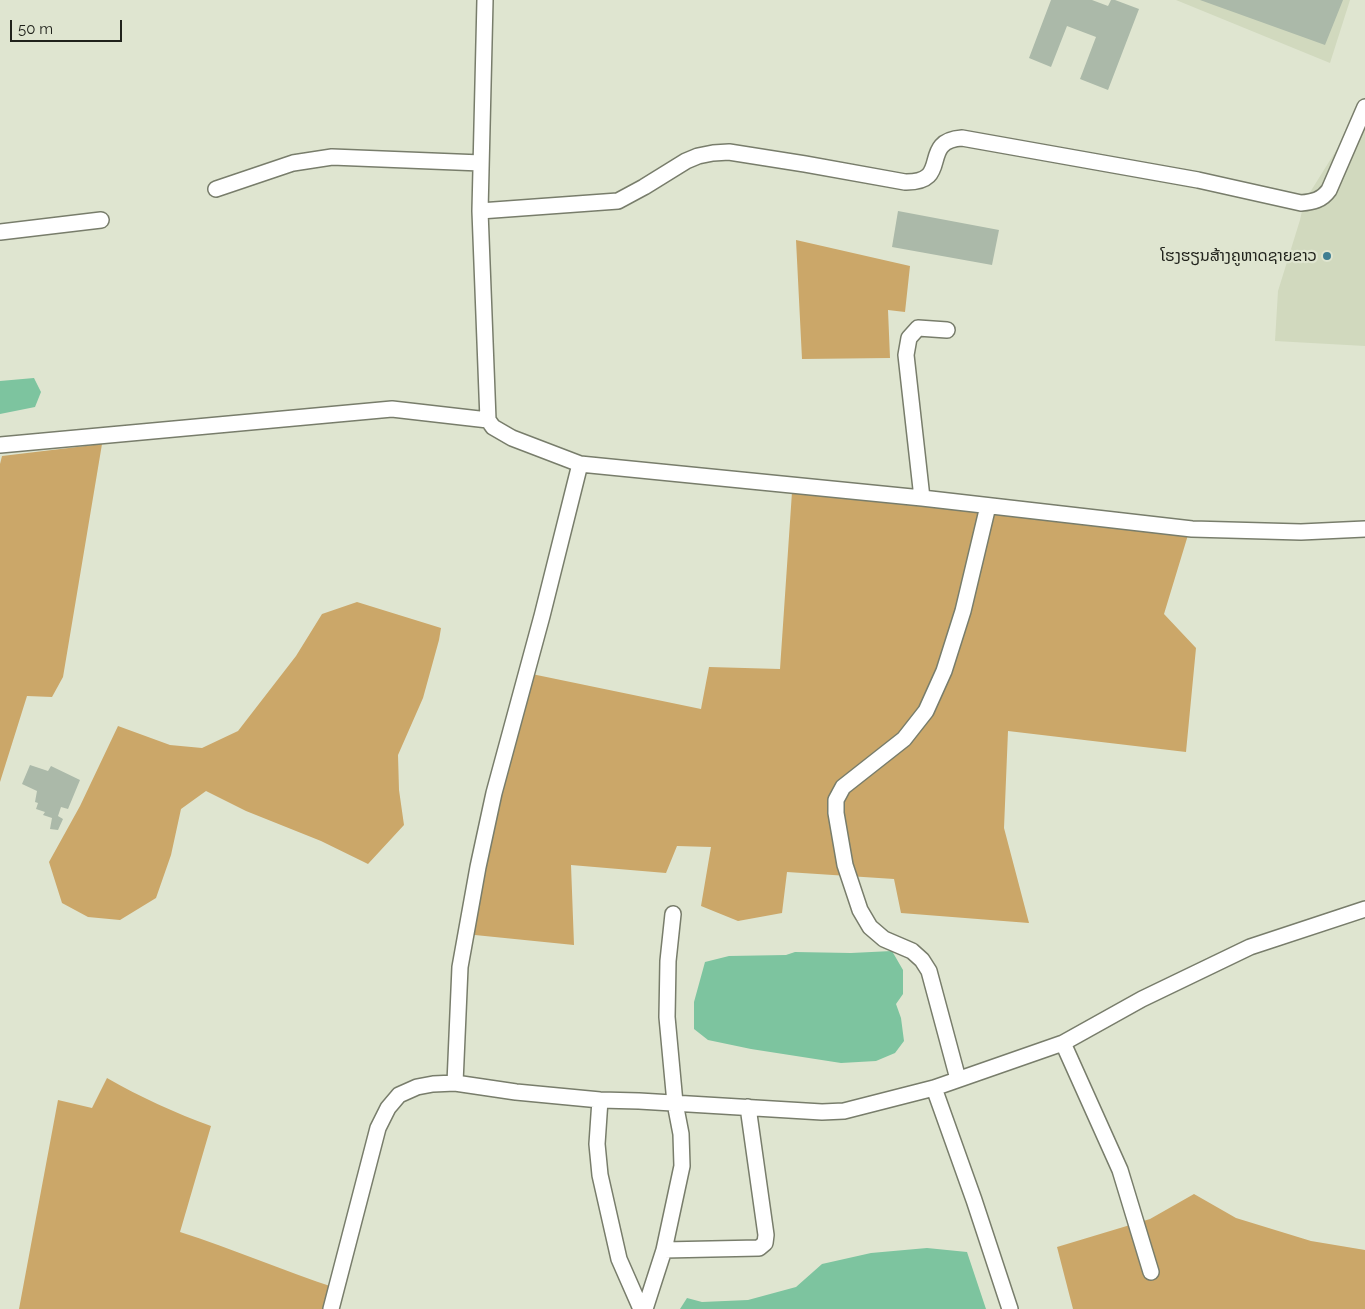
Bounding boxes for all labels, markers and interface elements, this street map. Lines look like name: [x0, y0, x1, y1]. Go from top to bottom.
scale bar: [12, 10, 125, 42]
text: 50 m: [18, 20, 53, 38]
place label: ໂຮງຮຽນສ້າງຄູຫາດຊາຍຂາວ: [1161, 246, 1317, 266]
marker: ໂຮງຮຽນສ້າງຄູຫາດຊາຍຂາວ: [1321, 250, 1333, 262]

